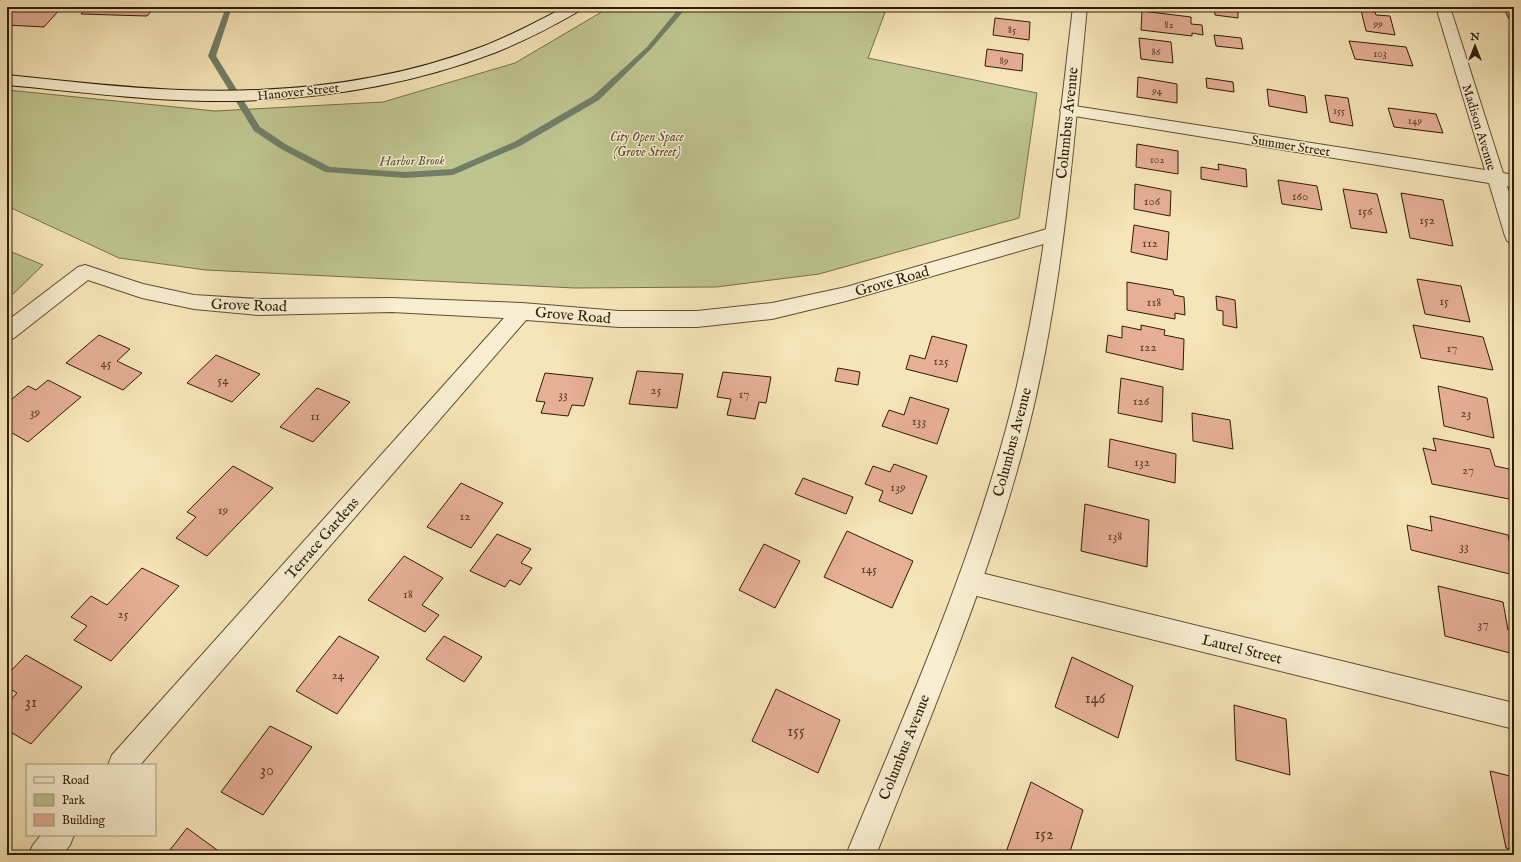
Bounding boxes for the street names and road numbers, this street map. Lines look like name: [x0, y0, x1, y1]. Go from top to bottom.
street label: Columbus Avenue: [1052, 66, 1083, 180]
street label: Hanover Street: [256, 80, 340, 105]
street label: Madison Avenue: [1457, 82, 1500, 173]
street label: Summer Street: [1250, 132, 1332, 161]
street label: Grove Road: [853, 262, 932, 301]
street label: Grove Road: [211, 295, 288, 316]
street label: Grove Road: [534, 303, 613, 328]
street label: Columbus Avenue: [989, 385, 1036, 499]
street label: Terrace Gardens: [282, 493, 363, 583]
street label: Laurel Street: [1200, 630, 1284, 669]
street label: Columbus Avenue: [875, 692, 934, 803]

